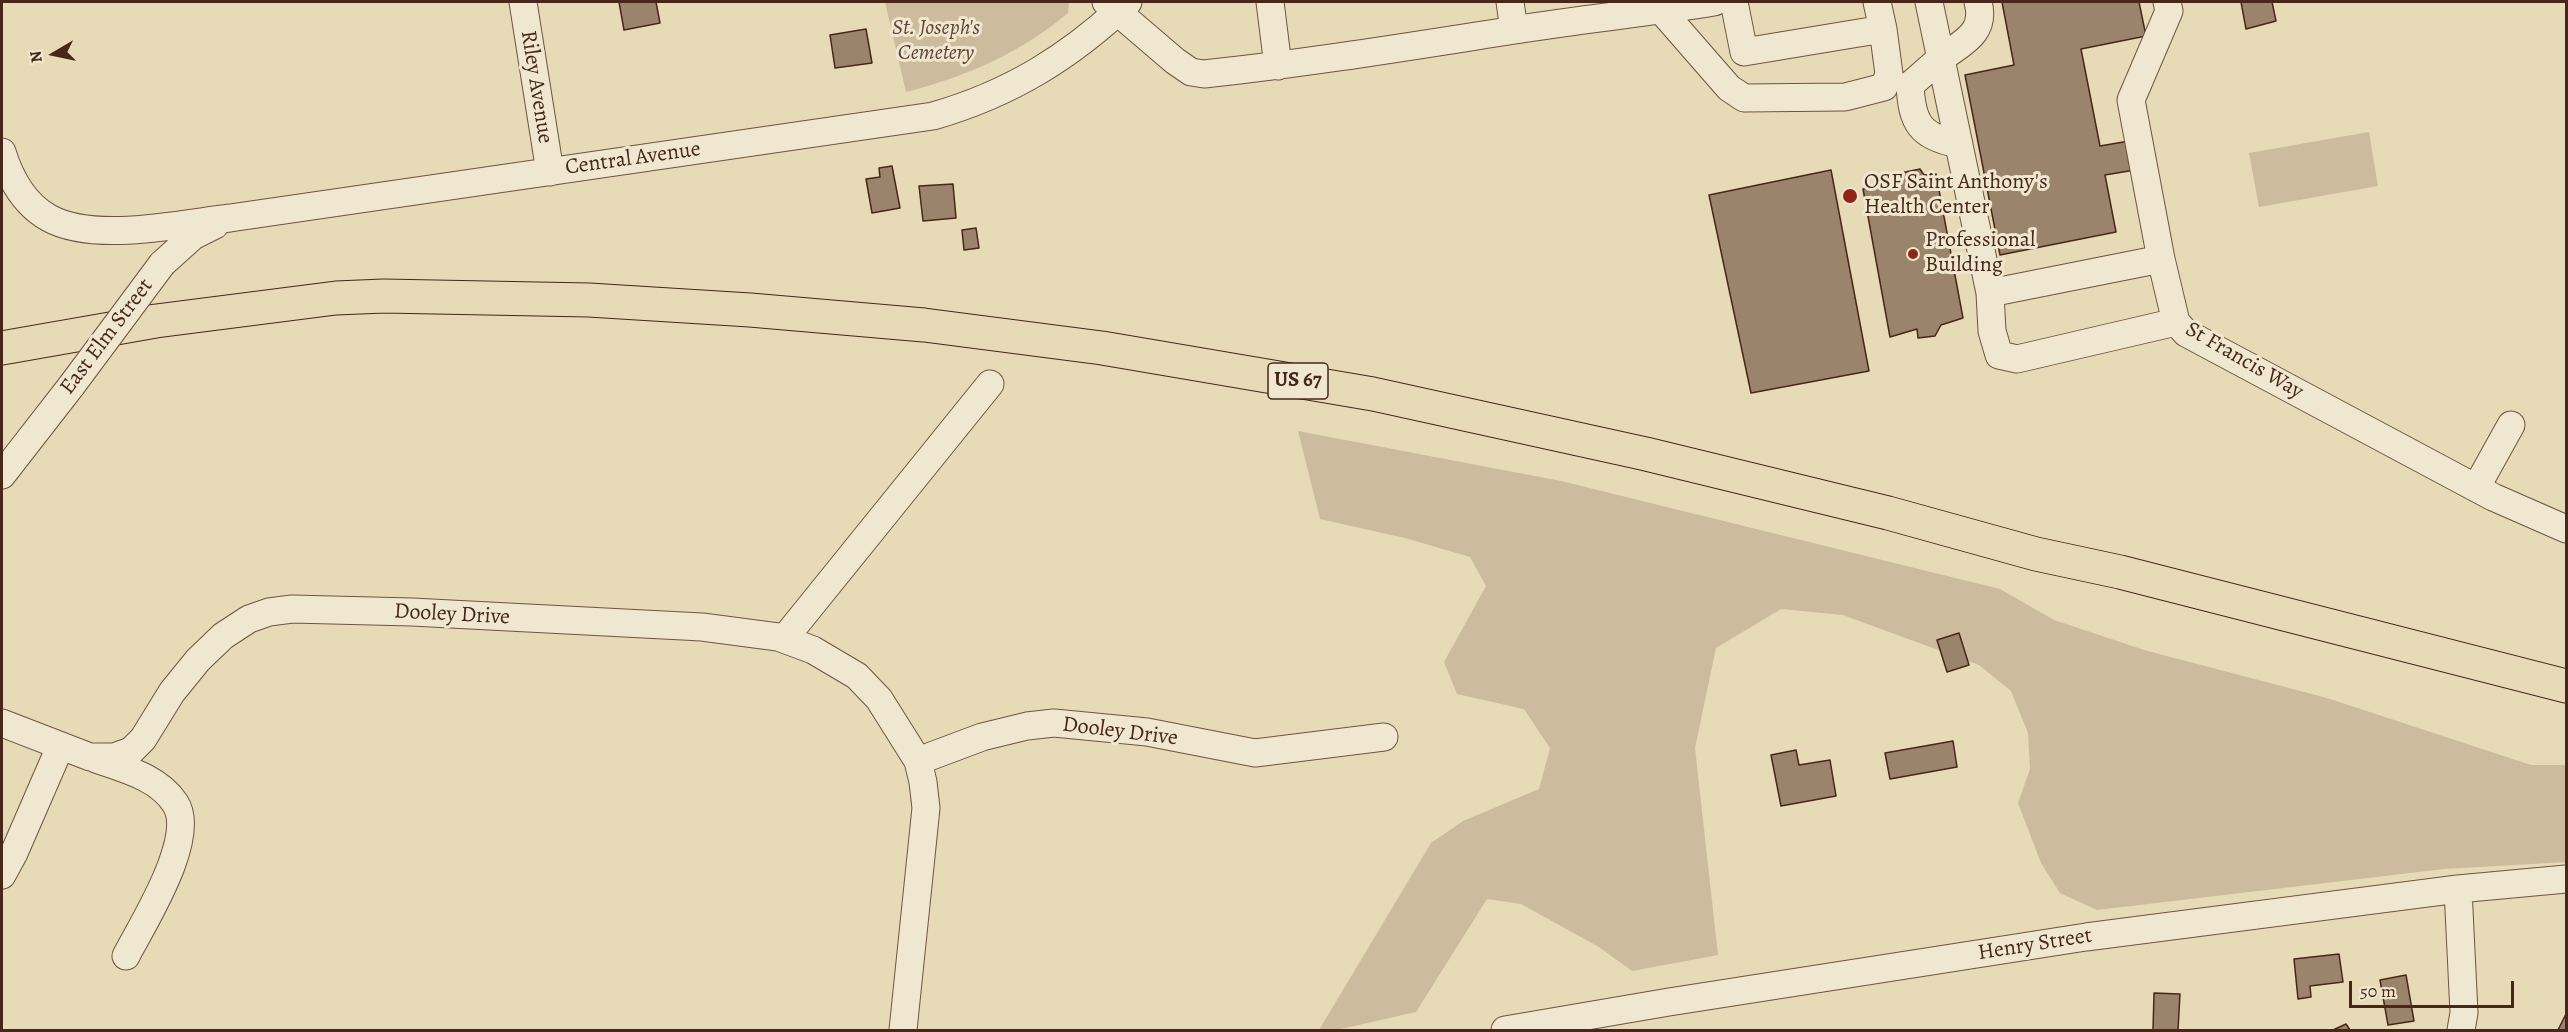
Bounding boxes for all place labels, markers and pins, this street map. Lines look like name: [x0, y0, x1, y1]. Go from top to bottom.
place label: OSF Saint Anthony's Health Center: [1864, 170, 2048, 222]
marker: OSF Saint Anthony's Health Center: [1841, 187, 1859, 205]
place label: Professional Building: [1925, 228, 2035, 280]
marker: Professional Building: [1906, 247, 1920, 261]

